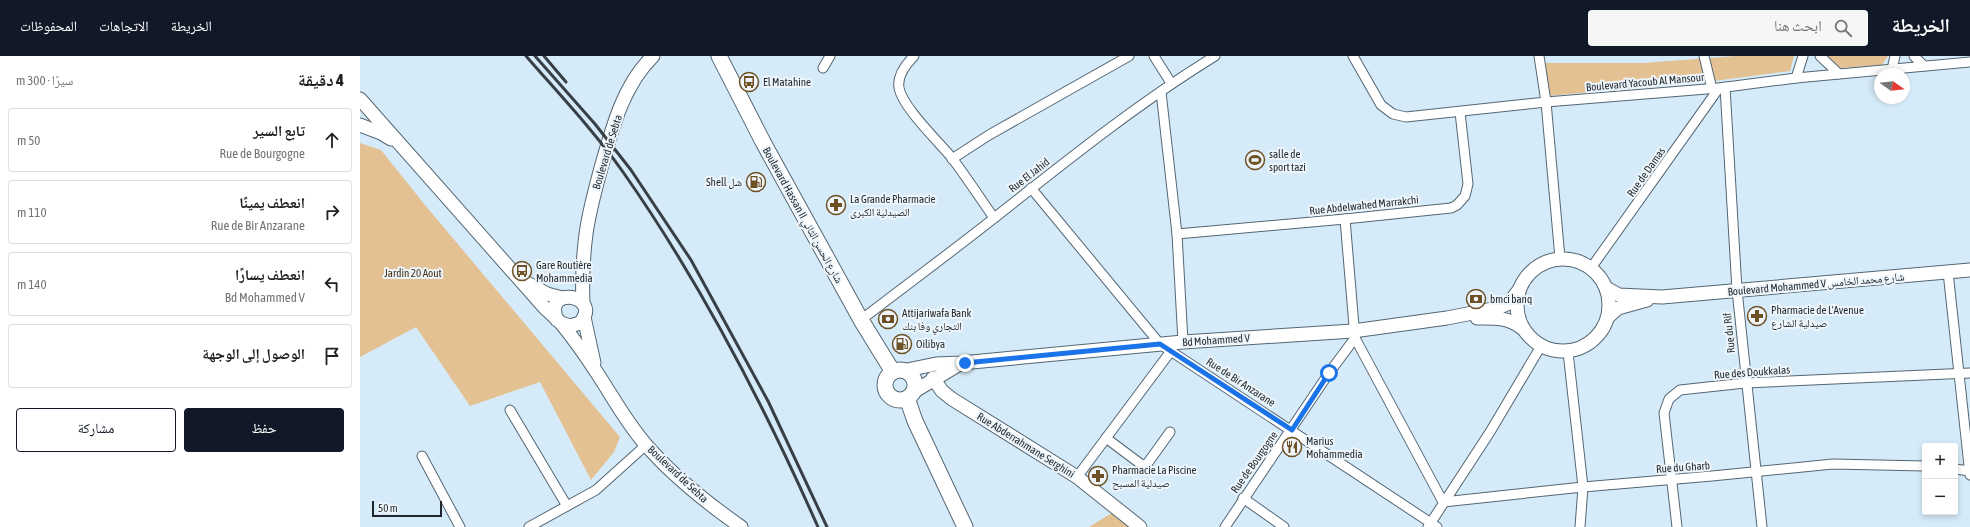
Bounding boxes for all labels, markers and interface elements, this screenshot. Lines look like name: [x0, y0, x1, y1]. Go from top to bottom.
search box: [1588, 10, 1868, 46]
text: الخريطة: [1892, 14, 1950, 36]
text: ابحث هنا: [1774, 17, 1822, 34]
icon: search: [1832, 17, 1854, 39]
text: المحفوظات: [20, 18, 77, 34]
text: الاتجاهات: [99, 18, 149, 34]
text: الخريطة: [171, 18, 212, 34]
north arrow: [1874, 68, 1910, 104]
text: 4 دقيقة: [298, 70, 344, 90]
bus stop icon: El Matahine: [738, 71, 760, 93]
street label: Boulevard Yacoub Al Mansour: [1585, 71, 1705, 93]
text: سيرًا · 300 m: [16, 73, 73, 88]
place label: El Matahine: [763, 76, 811, 88]
street label: Boulevard de Sebta: [590, 113, 624, 191]
text: تابع السير: [253, 122, 305, 139]
icon: ahead: [321, 129, 343, 151]
text: 50 m: [17, 133, 40, 148]
street label: Boulevard Hassan II شارع الحسن الثاني: [758, 145, 845, 286]
street label: Rue de Damas: [1625, 145, 1667, 199]
text: Rue de Bourgogne: [219, 146, 305, 161]
place label: salle de sport tazi: [1269, 148, 1306, 173]
sports icon: salle de sport tazi: [1244, 149, 1266, 171]
street label: Rue El Jahid: [1006, 155, 1052, 195]
fuel station icon: Shell شل: [745, 171, 767, 193]
place label: Shell شل: [706, 176, 742, 189]
place label: La Grande Pharmacie الصيدلية الكبرى: [850, 193, 936, 219]
street label: Rue Abdelwahed Marrakchi: [1309, 193, 1419, 217]
text: انعطف يمينًا: [239, 194, 305, 211]
pharmacy icon: La Grande Pharmacie الصيدلية الكبرى: [825, 194, 847, 216]
icon: right: [321, 201, 343, 223]
text: 110 m: [17, 205, 47, 220]
text: Rue de Bir Anzarane: [211, 218, 305, 233]
place label: Gare Routière Mohammedia: [536, 259, 593, 284]
bus stop icon: Gare Routière Mohammedia: [511, 260, 533, 282]
text: انعطف يسارًا: [235, 266, 305, 283]
park label: Jardin 20 Aout: [384, 267, 442, 279]
street label: Boulevard Mohammed V شارع محمد الخامس: [1727, 270, 1905, 299]
icon: left: [321, 273, 343, 295]
text: 140 m: [17, 277, 47, 292]
bank icon: bmci banq: [1465, 288, 1487, 310]
text: Bd Mohammed V: [225, 290, 305, 305]
place label: bmci banq: [1490, 293, 1532, 305]
place label: Pharmacie de L'Avenue صيدلية الشارع: [1771, 304, 1864, 330]
pharmacy icon: Pharmacie de L'Avenue صيدلية الشارع: [1746, 305, 1768, 327]
place label: Attijariwafa Bank التجاري وفا بنك: [902, 307, 972, 335]
bank icon: Attijariwafa Bank التجاري وفا بنك: [877, 308, 899, 330]
street label: Rue du Rif: [1721, 312, 1737, 354]
street label: Bd Mohammed V: [1182, 332, 1251, 348]
fuel station icon: Oilibya: [891, 333, 913, 355]
place label: Oilibya: [916, 338, 945, 350]
text: الوصول إلى الوجهة: [202, 345, 305, 362]
icon: arrive: [321, 345, 343, 367]
route end: [956, 354, 974, 372]
street label: Rue de Bir Anzarane: [1204, 355, 1278, 409]
street label: Rue des Doukkalas: [1714, 363, 1791, 381]
route start: [1320, 364, 1338, 382]
button: مشاركة: [16, 408, 176, 452]
button: حفظ: [184, 408, 344, 452]
street label: Rue Abderrahmane Serghini: [975, 410, 1077, 480]
street label: Rue de Bourgogne: [1228, 429, 1280, 495]
place label: Marius Mohammedia: [1306, 435, 1363, 460]
restaurant icon: Marius Mohammedia: [1281, 436, 1303, 458]
street label: Boulevard de Sebta: [645, 443, 711, 505]
map controls: [1922, 443, 1958, 515]
button: +: [1922, 443, 1958, 479]
street label: Rue du Gharb: [1656, 459, 1710, 475]
place label: Pharmacie La Piscine صيدلية المسبح: [1112, 464, 1197, 490]
pharmacy icon: Pharmacie La Piscine صيدلية المسبح: [1087, 465, 1109, 487]
button: −: [1922, 479, 1958, 515]
scale bar: [372, 499, 442, 518]
text: 50 m: [378, 502, 398, 514]

